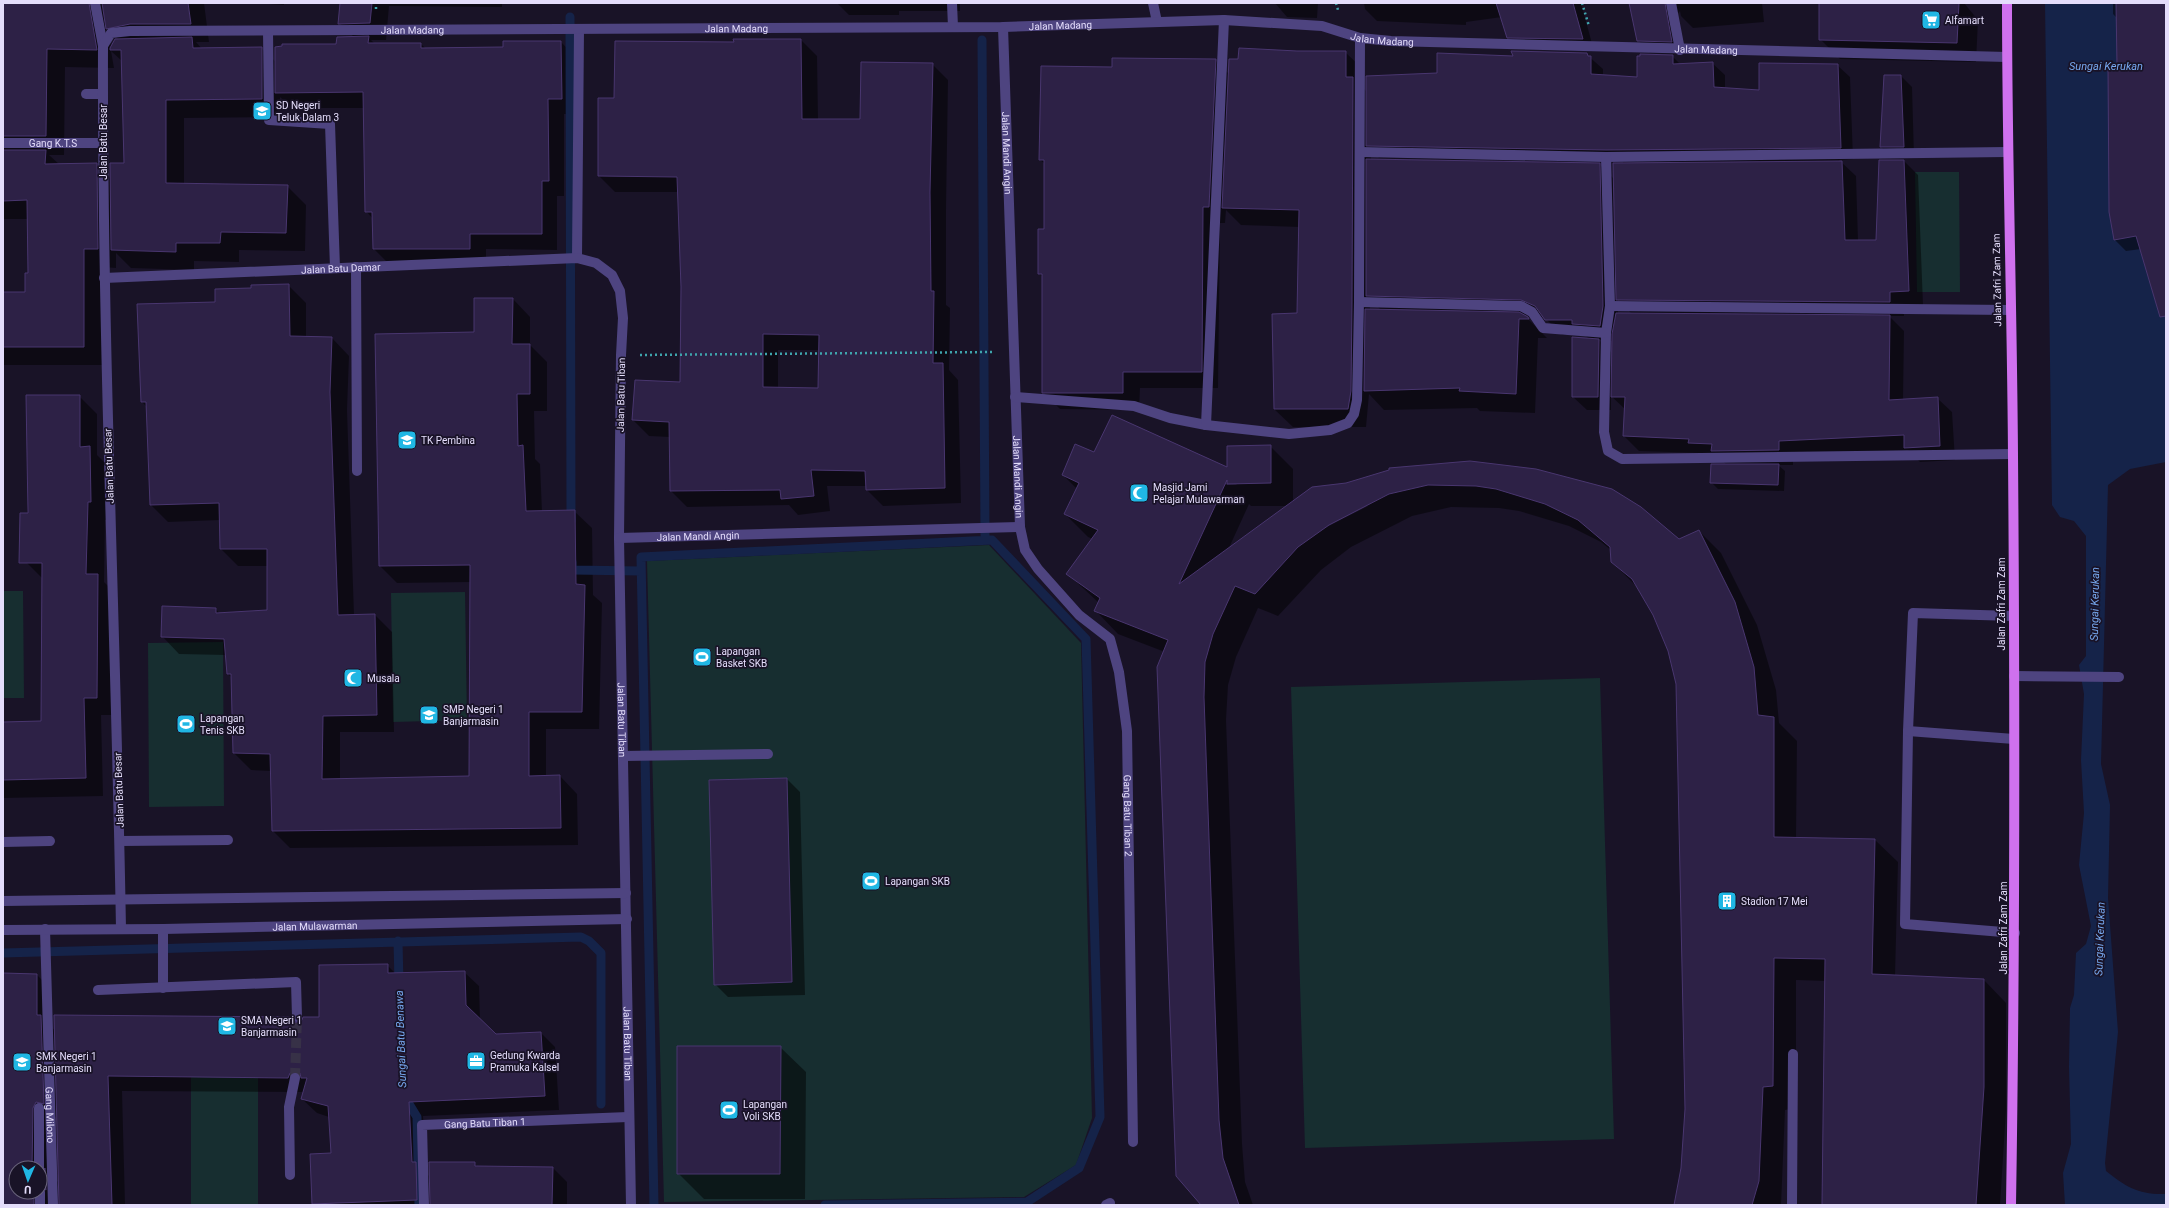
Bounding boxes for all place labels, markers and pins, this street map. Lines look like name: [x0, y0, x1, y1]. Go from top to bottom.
supermarket icon: Alfamart: [1920, 9, 1942, 31]
place label: Alfamart: [1945, 15, 1984, 26]
school or university icon: SD Negeri Teluk Dalam 3: [251, 100, 273, 122]
place label: SD Negeri Teluk Dalam 3: [276, 100, 339, 123]
school or university icon: TK Pembina: [396, 429, 418, 451]
place label: TK Pembina: [421, 435, 475, 446]
mosque icon: Masjid Jami Pelajar Mulawarman: [1128, 482, 1150, 504]
place label: Masjid Jami Pelajar Mulawarman: [1153, 482, 1244, 505]
sports icon: Lapangan Basket SKB: [691, 646, 713, 668]
place label: Lapangan Basket SKB: [716, 646, 767, 669]
mosque icon: Musala: [342, 667, 364, 689]
place label: Musala: [367, 673, 400, 684]
school or university icon: SMP Negeri 1 Banjarmasin: [418, 704, 440, 726]
place label: SMP Negeri 1 Banjarmasin: [443, 704, 504, 727]
sports icon: Lapangan Tenis SKB: [175, 713, 197, 735]
place label: Lapangan Tenis SKB: [200, 713, 245, 736]
sports icon: Lapangan SKB: [860, 870, 882, 892]
place label: Lapangan SKB: [885, 876, 950, 887]
building icon: Stadion 17 Mei: [1716, 890, 1738, 912]
place label: Stadion 17 Mei: [1741, 896, 1808, 907]
school or university icon: SMA Negeri 1 Banjarmasin: [216, 1015, 238, 1037]
place label: SMA Negeri 1 Banjarmasin: [241, 1015, 302, 1038]
office icon: Gedung Kwarda Pramuka Kalsel: [465, 1050, 487, 1072]
place label: Gedung Kwarda Pramuka Kalsel: [490, 1050, 560, 1073]
school or university icon: SMK Negeri 1 Banjarmasin: [11, 1051, 33, 1073]
place label: SMK Negeri 1 Banjarmasin: [36, 1051, 97, 1074]
sports icon: Lapangan Voli SKB: [718, 1099, 740, 1121]
place label: Lapangan Voli SKB: [743, 1099, 787, 1122]

